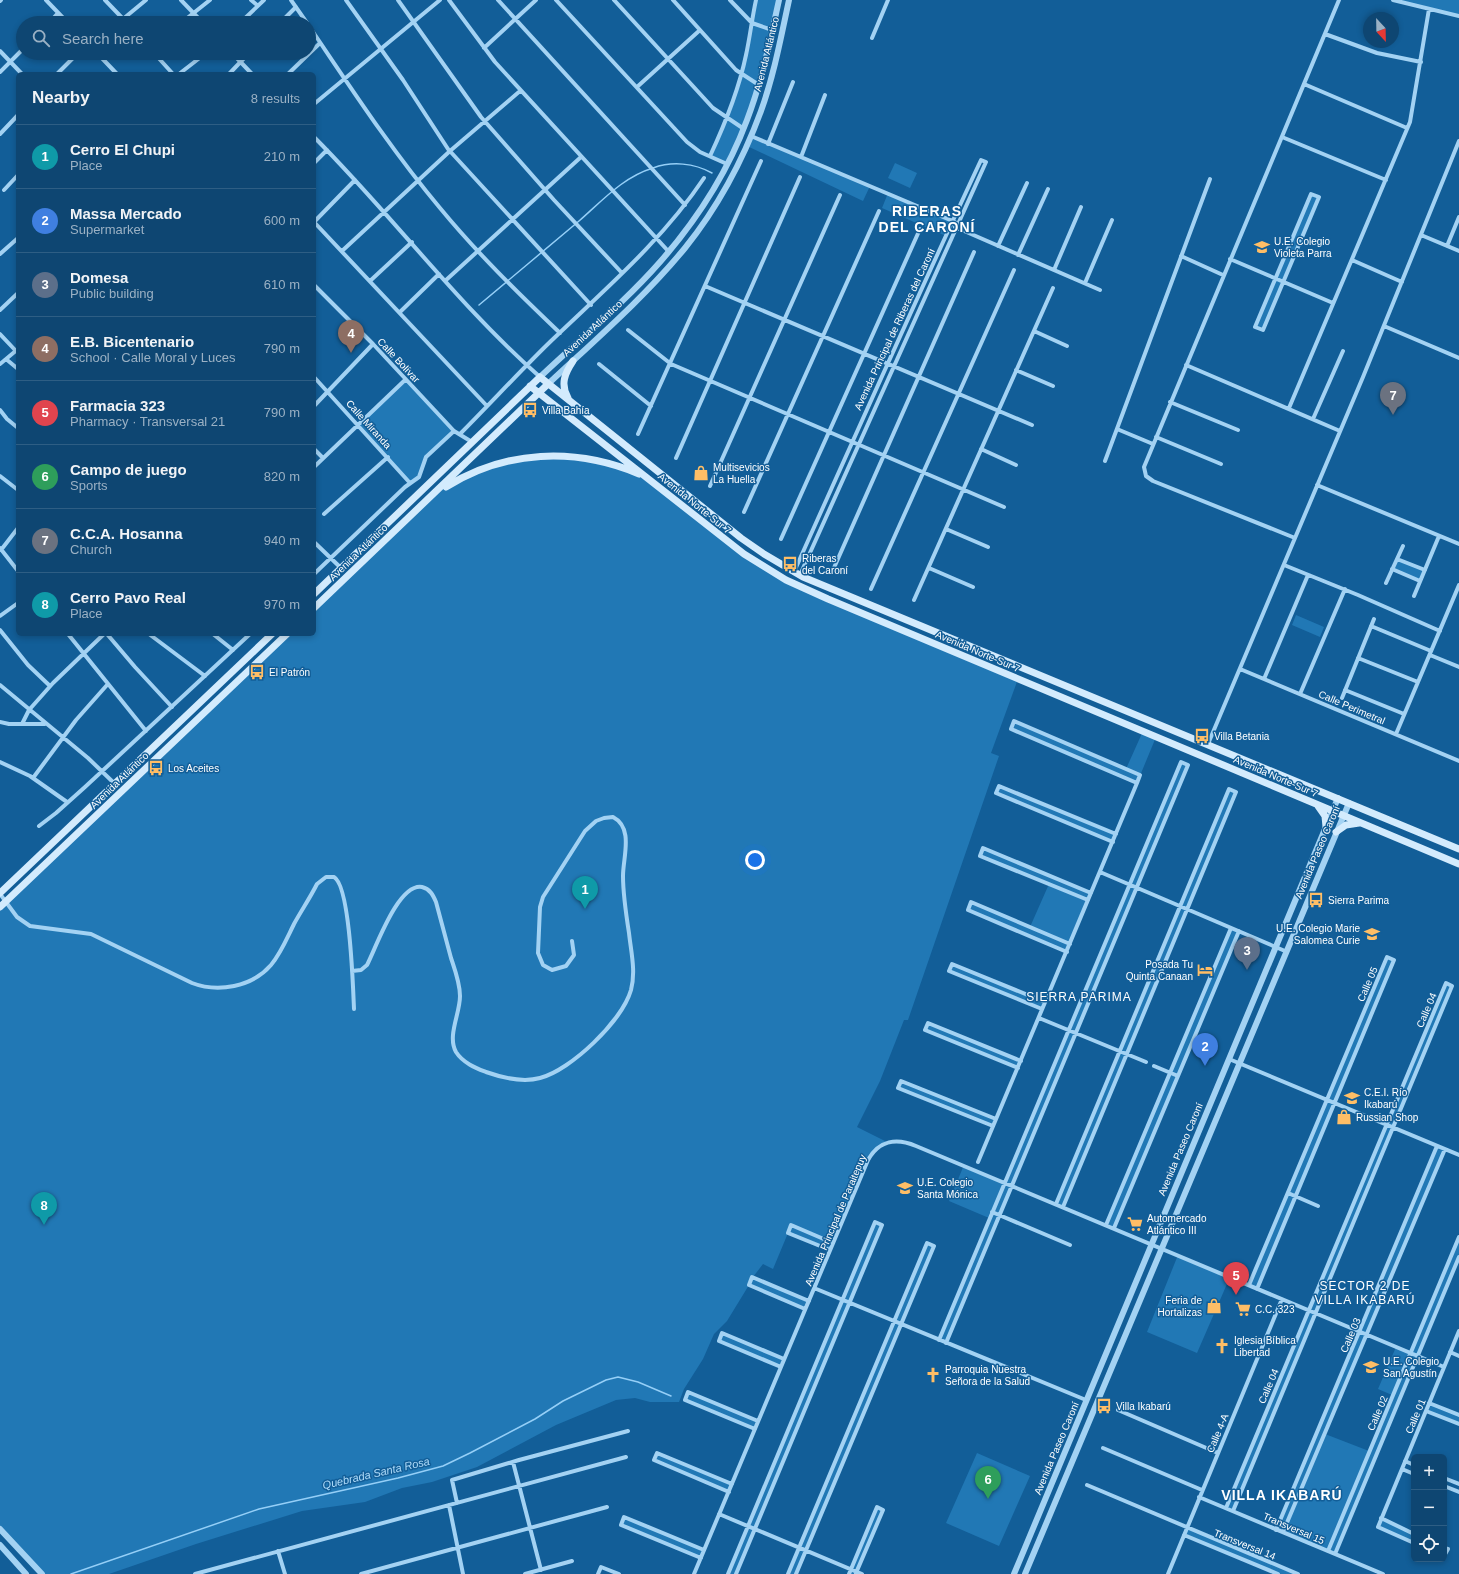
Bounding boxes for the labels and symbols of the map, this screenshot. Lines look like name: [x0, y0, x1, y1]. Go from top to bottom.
north arrow: [1363, 12, 1399, 48]
street label: Avenida Atlántico: [752, 15, 781, 93]
district label: RIBERAS DEL CARONÍ: [879, 203, 976, 235]
place label: U.E. Colegio Violeta Parra: [1274, 236, 1332, 259]
school or university icon: U.E. Colegio Violeta Parra: [1253, 238, 1271, 256]
street label: Avenida Principal de Riberas del Caroní: [852, 246, 937, 412]
street label: Avenida Atlántico: [561, 298, 624, 358]
pin: 4: [338, 320, 364, 353]
street label: Calle Bolívar: [375, 336, 422, 385]
pin: 7: [1380, 382, 1406, 415]
street label: Calle Miranda: [344, 398, 394, 451]
bus stop icon: Villa Bahía: [521, 401, 539, 419]
place label: Villa Bahía: [542, 405, 590, 416]
place label: Multisevicios La Huella: [713, 462, 770, 485]
shop icon: Multisevicios La Huella: [692, 464, 710, 482]
street label: Avenida Norte-Sur 7: [656, 471, 734, 536]
street label: Avenida Atlántico: [327, 522, 390, 583]
place label: Riberas del Caroní: [802, 553, 848, 576]
bus stop icon: Riberas del Caroní: [781, 555, 799, 573]
street label: Avenida Norte-Sur 7: [934, 629, 1022, 674]
bus stop icon: El Patrón: [248, 663, 266, 681]
place label: El Patrón: [269, 667, 310, 678]
street label: Calle Perimetral: [1317, 688, 1387, 726]
bus stop icon: Villa Betania: [1193, 727, 1211, 745]
place label: Villa Betania: [1214, 731, 1270, 742]
street label: Avenida Atlántico: [88, 750, 151, 811]
street label: Avenida Norte-Sur 7: [1232, 754, 1320, 799]
bus stop icon: Los Aceites: [147, 759, 165, 777]
place label: Los Aceites: [168, 763, 219, 774]
street label: Avenida Paseo Caroní: [1293, 804, 1342, 900]
your location: [745, 850, 765, 870]
pin: 1: [572, 876, 598, 909]
bus stop icon: Sierra Parima: [1307, 891, 1325, 909]
place label: Sierra Parima: [1328, 895, 1390, 906]
place label: U.E. Colegio Marie Salomea Curie: [1276, 923, 1360, 946]
school or university icon: U.E. Colegio Marie Salomea Curie: [1363, 925, 1381, 943]
pin: 3: [1234, 937, 1260, 970]
place label: Posada Tu Quinta Canaan: [1126, 959, 1193, 982]
hotel icon: Posada Tu Quinta Canaan: [1196, 961, 1214, 979]
street label: Calle 05: [1355, 965, 1380, 1003]
district label: SIERRA PARIMA: [1026, 990, 1132, 1004]
street label: Calle 04: [1414, 991, 1439, 1029]
pin: 2: [1192, 1033, 1218, 1066]
place label: C.E.I. Río Ikabarú: [1364, 1087, 1408, 1110]
school or university icon: C.E.I. Río Ikabarú: [1343, 1089, 1361, 1107]
street label: Avenida Paseo Caroní: [1156, 1101, 1205, 1197]
shop icon: Russian Shop: [1335, 1108, 1353, 1126]
place label: Russian Shop: [1356, 1112, 1419, 1123]
street label: Avenida Principal de Paraitepuy: [803, 1153, 868, 1288]
place label: U.E. Colegio Santa Mónica: [917, 1177, 979, 1200]
school or university icon: U.E. Colegio Santa Mónica: [896, 1179, 914, 1197]
pin: 8: [31, 1192, 57, 1225]
place label: Automercado Atlántico III: [1147, 1213, 1207, 1236]
supermarket icon: Automercado Atlántico III: [1126, 1215, 1144, 1233]
pin: 5: [1223, 1262, 1249, 1295]
district label: SECTOR 2 DE VILLA IKABARÚ: [1314, 1279, 1416, 1307]
place label: Feria de Hortalizas: [1158, 1295, 1202, 1318]
shop icon: Feria de Hortalizas: [1205, 1297, 1223, 1315]
supermarket icon: C.C. 323: [1234, 1300, 1252, 1318]
place label: C.C. 323: [1255, 1304, 1295, 1315]
street label: Calle 03: [1338, 1316, 1363, 1354]
place label: Iglesia Bíblica Libertad: [1234, 1335, 1296, 1358]
church icon: Iglesia Bíblica Libertad: [1213, 1337, 1231, 1355]
place label: U.E. Colegio San Agustín: [1383, 1356, 1440, 1379]
school or university icon: U.E. Colegio San Agustín: [1362, 1358, 1380, 1376]
place label: Parroquia Nuestra Señora de la Salud: [945, 1364, 1030, 1387]
church icon: Parroquia Nuestra Señora de la Salud: [924, 1366, 942, 1384]
street label: Calle 04: [1256, 1367, 1281, 1405]
street label: Calle 02: [1365, 1394, 1390, 1432]
bus stop icon: Villa Ikabarú: [1095, 1397, 1113, 1415]
street label: Calle 01: [1403, 1397, 1428, 1435]
street label: Avenida Paseo Caroní: [1032, 1400, 1081, 1496]
place label: Villa Ikabarú: [1116, 1401, 1171, 1412]
street label: Calle 4-A: [1204, 1412, 1231, 1454]
water label: Quebrada Santa Rosa: [321, 1455, 431, 1491]
pin: 6: [975, 1466, 1001, 1499]
district label: VILLA IKABARÚ: [1221, 1486, 1343, 1503]
street label: Transversal 15: [1261, 1511, 1327, 1547]
street label: Transversal 14: [1212, 1527, 1278, 1562]

